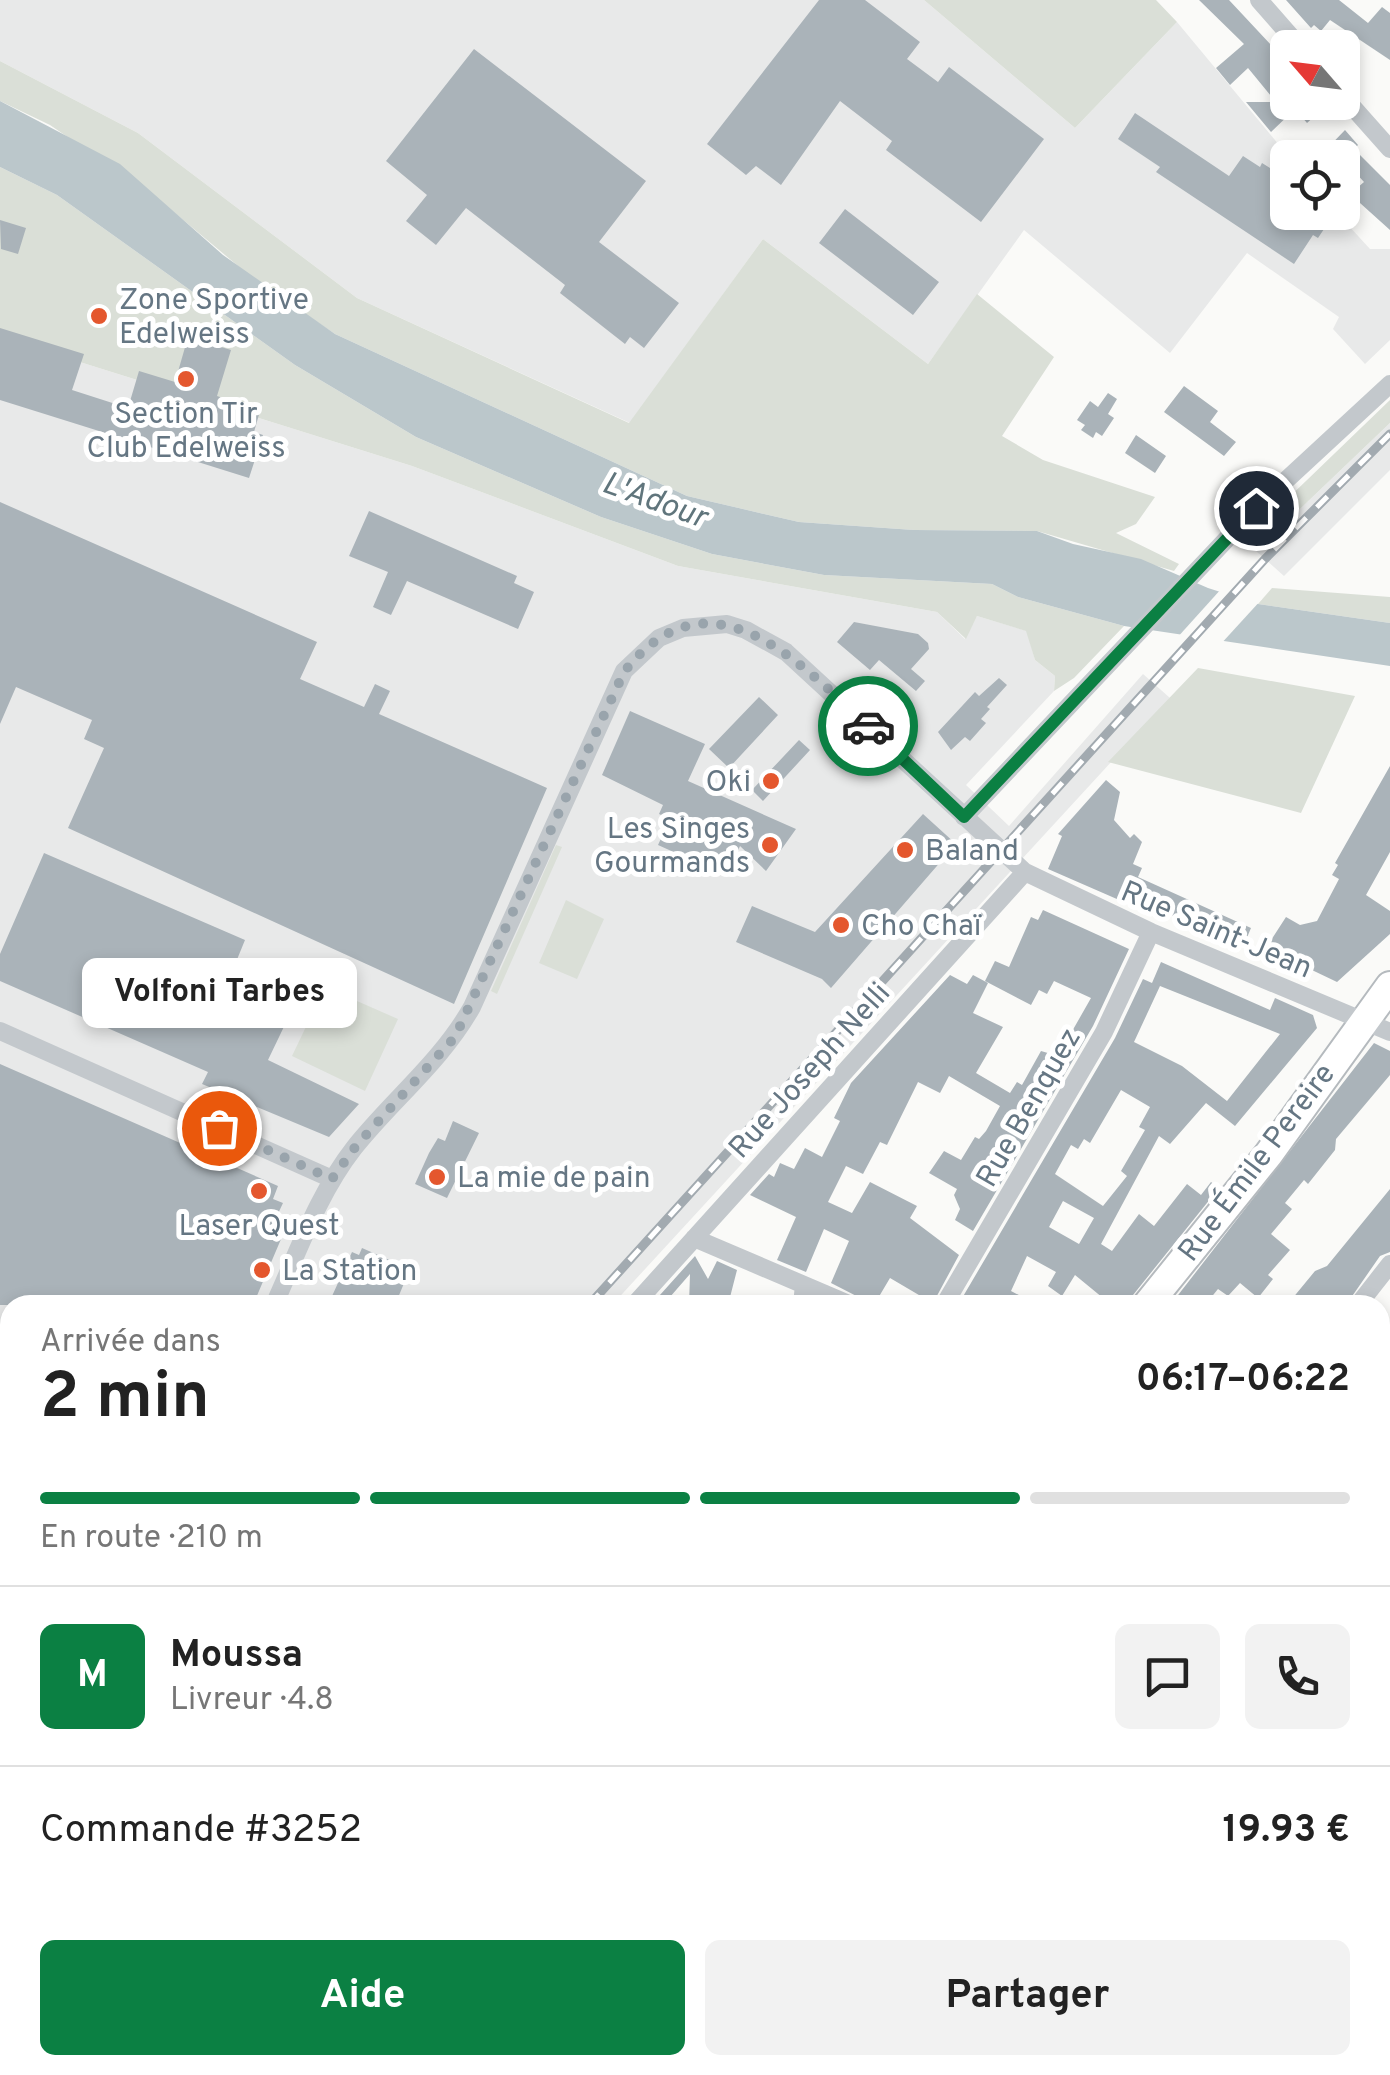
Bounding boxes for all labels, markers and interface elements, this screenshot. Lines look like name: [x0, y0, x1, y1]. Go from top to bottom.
north arrow: [1270, 30, 1360, 120]
map controls: [1270, 30, 1360, 230]
button: locate: [1270, 140, 1360, 230]
place label: Zone Sportive Edelweiss: [119, 283, 309, 354]
marker: Zone Sportive Edelweiss: [88, 305, 110, 327]
marker: Section Tir Club Edelweiss: [175, 368, 197, 390]
place label: Section Tir Club Edelweiss: [87, 397, 285, 468]
water label: L'Adour: [596, 464, 714, 540]
pin: [1214, 466, 1299, 551]
icon: home: [1229, 481, 1284, 536]
courier: [818, 676, 918, 776]
icon: car: [841, 699, 896, 754]
place label: Oki: [706, 765, 751, 802]
marker: Oki: [760, 770, 782, 792]
place label: Les Singes Gourmands: [594, 812, 750, 883]
marker: Les Singes Gourmands: [759, 834, 781, 856]
place label: Baland: [925, 834, 1019, 871]
marker: Baland: [894, 839, 916, 861]
street label: Rue Saint-Jean: [1115, 874, 1317, 988]
place label: Cho Chaï: [861, 909, 983, 946]
marker: Cho Chaï: [830, 914, 852, 936]
callout: Volfoni Tarbes: [81, 958, 356, 1028]
text: Volfoni Tarbes: [114, 973, 325, 1013]
street label: Rue Joseph Nelli: [722, 976, 900, 1167]
street label: Rue Benquez: [970, 1022, 1091, 1194]
street label: Rue Émile Pereire: [1170, 1056, 1345, 1270]
pin: [177, 1086, 262, 1171]
icon: bag: [192, 1101, 247, 1156]
place label: La mie de pain: [457, 1161, 651, 1198]
marker: La mie de pain: [426, 1166, 448, 1188]
marker: Laser Quest: [248, 1180, 270, 1202]
place label: Laser Quest: [178, 1209, 340, 1246]
place label: La Station: [282, 1254, 417, 1291]
marker: La Station: [251, 1259, 273, 1281]
text: Arrivée dans: [40, 1323, 221, 1363]
text: 06:17–06:22: [1136, 1356, 1350, 1405]
text: 2 min: [40, 1359, 210, 1441]
text: En route · 210 m: [40, 1519, 263, 1559]
button: chat: [1115, 1624, 1220, 1729]
button: phone: [1245, 1624, 1350, 1729]
text: Moussa: [170, 1632, 303, 1681]
text: M: [77, 1652, 108, 1701]
text: Livreur · 4.8: [170, 1681, 334, 1721]
text: Commande #3252: [40, 1807, 362, 1856]
text: 19.93 €: [1222, 1807, 1350, 1856]
button: Aide: [40, 1940, 685, 2055]
button: Partager: [705, 1940, 1350, 2055]

